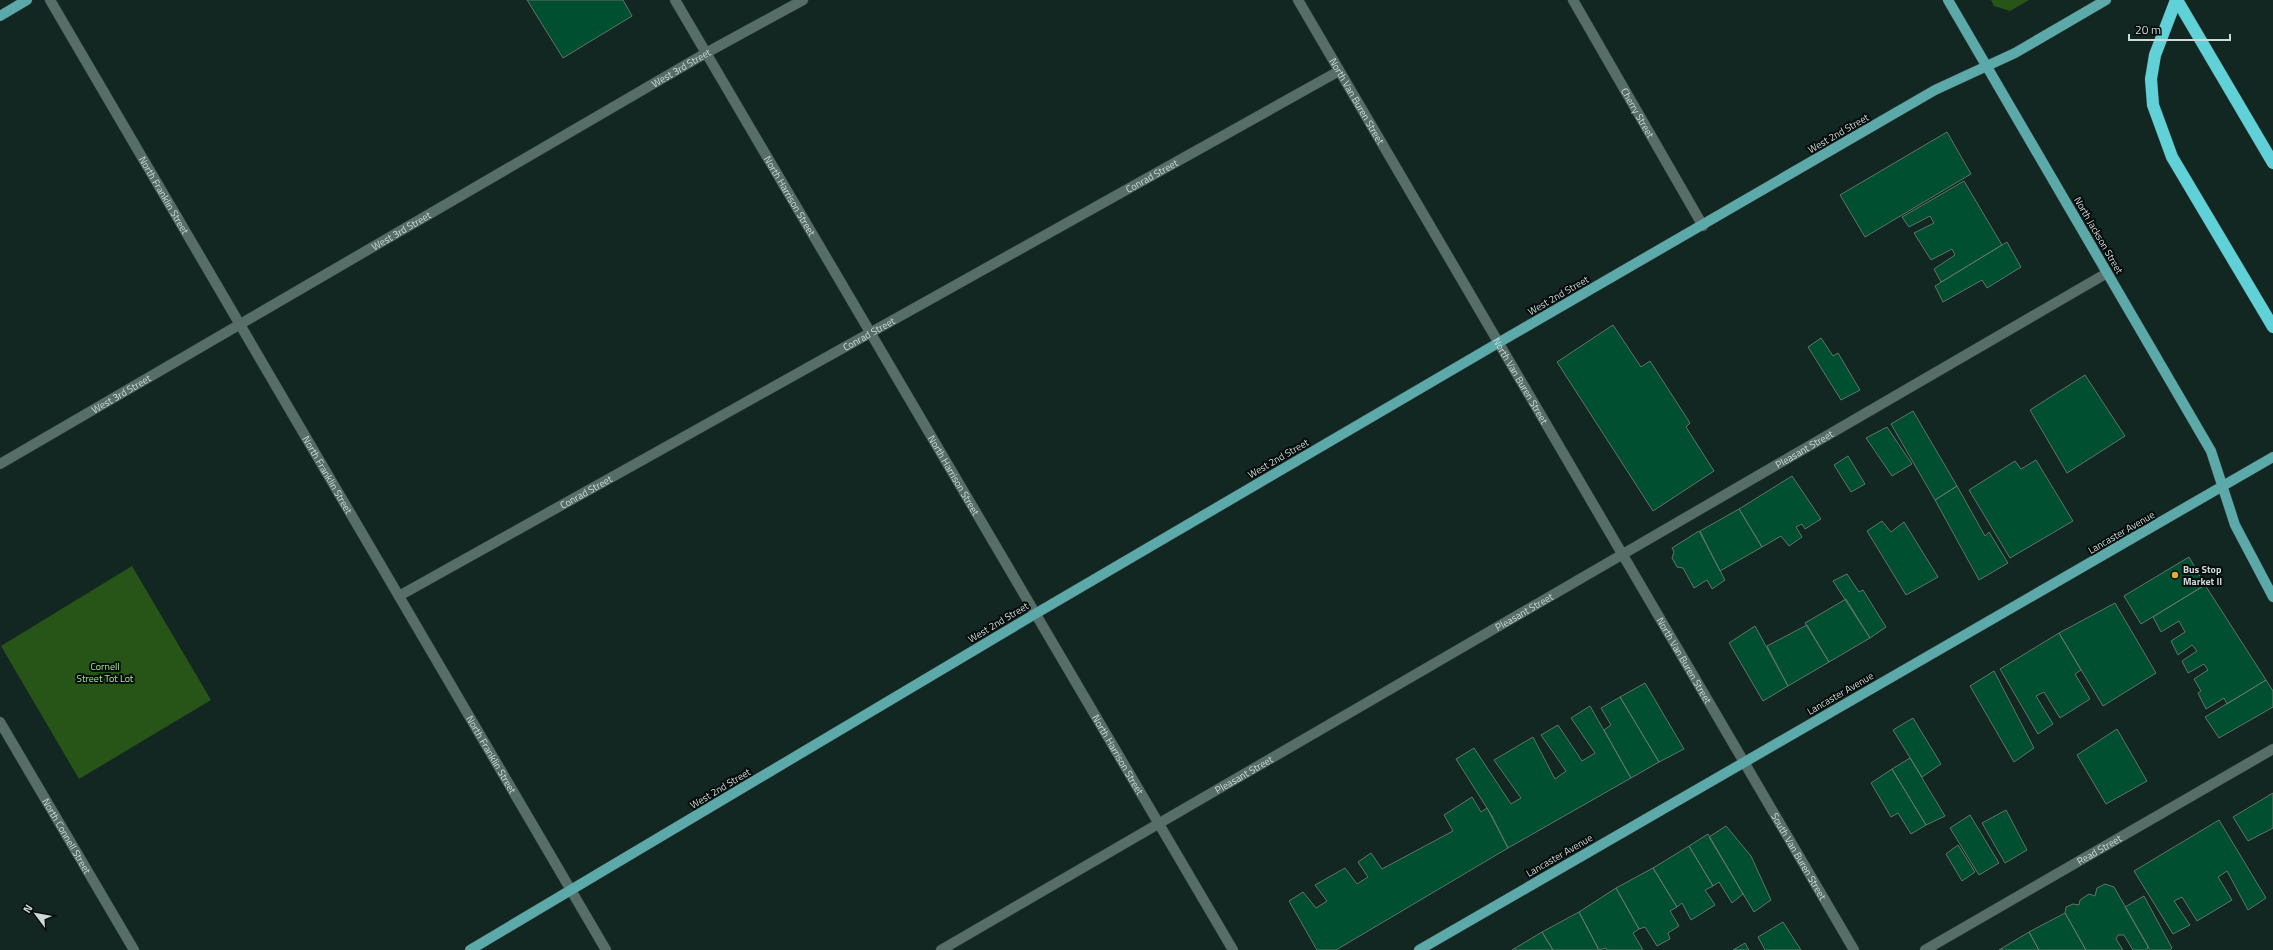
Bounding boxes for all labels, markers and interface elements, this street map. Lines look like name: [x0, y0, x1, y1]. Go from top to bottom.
scale bar: [2129, 16, 2230, 42]
text: 20 m: [2135, 20, 2161, 39]
street label: West 3rd Street: [649, 45, 714, 91]
street label: North Van Buren Street: [1325, 55, 1388, 148]
street label: Cherry Street: [1617, 85, 1658, 141]
street label: West 2nd Street: [1805, 110, 1872, 157]
street label: North Franklin Street: [135, 153, 193, 238]
street label: North Harrison Street: [760, 153, 819, 239]
street label: Conrad Street: [1123, 155, 1181, 197]
street label: North Jackson Street: [2070, 194, 2127, 277]
street label: West 3rd Street: [369, 208, 434, 254]
street label: West 2nd Street: [1525, 272, 1592, 319]
street label: Conrad Street: [840, 313, 898, 355]
street label: North Van Buren Street: [1489, 335, 1552, 427]
street label: West 3rd Street: [89, 371, 154, 417]
street label: Pleasant Street: [1772, 426, 1837, 472]
street label: North Harrison Street: [924, 432, 983, 519]
street label: North Franklin Street: [299, 433, 356, 517]
street label: West 2nd Street: [1245, 435, 1312, 482]
street label: Conrad Street: [557, 471, 615, 513]
street label: Lancaster Avenue: [2085, 507, 2157, 558]
place label: Bus Stop Market II: [2183, 562, 2222, 589]
marker: Bus Stop Market II: [2170, 570, 2180, 580]
street label: Pleasant Street: [1492, 589, 1556, 635]
street label: West 2nd Street: [965, 598, 1032, 646]
street label: North Van Buren Street: [1653, 614, 1715, 707]
park label: Cornell Street Tot Lot: [77, 659, 134, 686]
street label: Lancaster Avenue: [1804, 668, 1876, 719]
street label: North Harrison Street: [1088, 712, 1147, 798]
street label: North Franklin Street: [462, 713, 520, 797]
street label: Pleasant Street: [1212, 752, 1276, 797]
street label: West 2nd Street: [687, 764, 754, 812]
street label: North Connell Street: [38, 795, 95, 877]
street label: South Van Buren Street: [1767, 810, 1830, 903]
street label: Lancaster Avenue: [1523, 830, 1595, 881]
street label: Read Street: [2074, 831, 2125, 869]
north arrow: [16, 894, 56, 934]
text: N: [19, 901, 36, 916]

